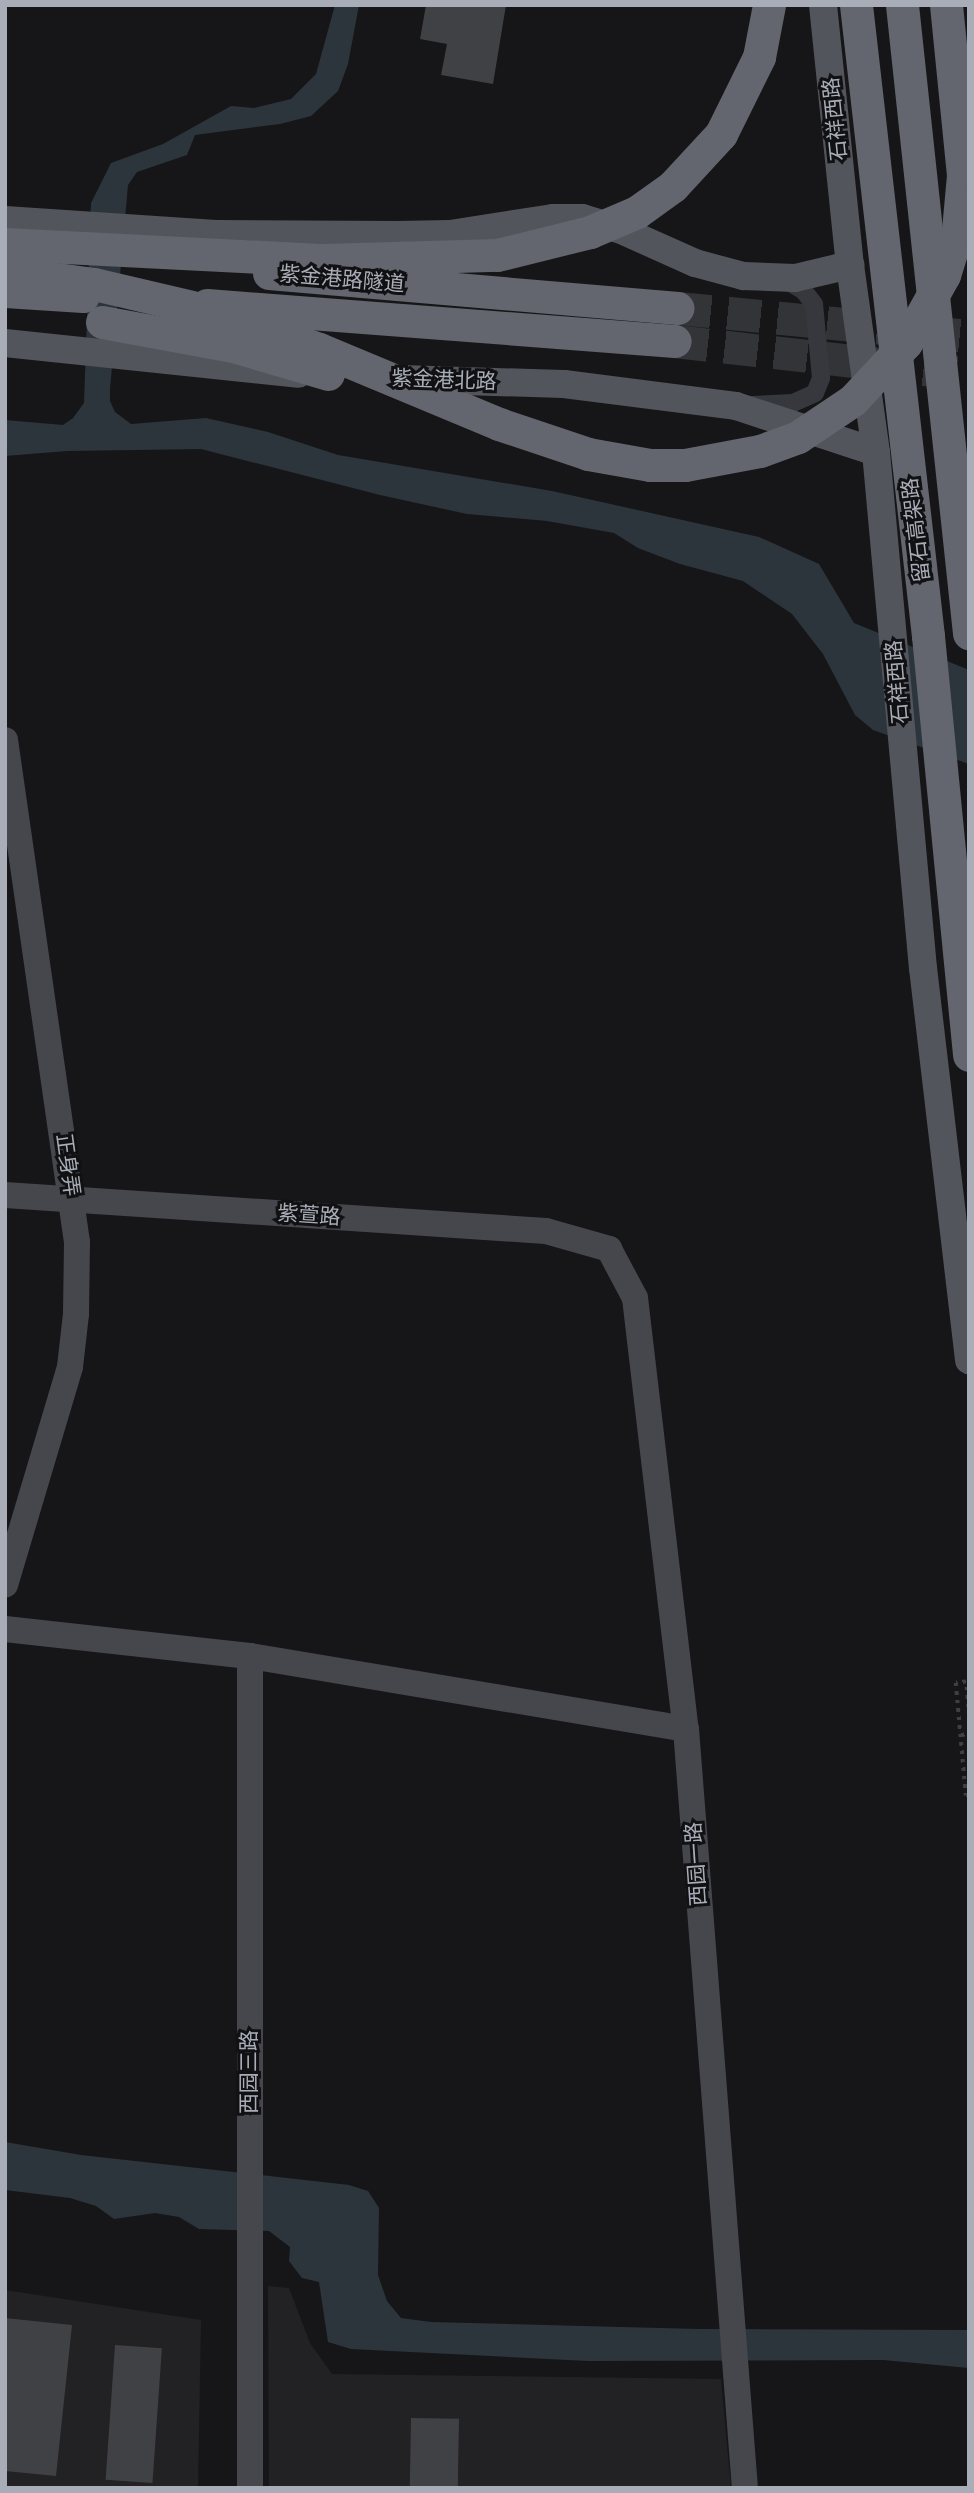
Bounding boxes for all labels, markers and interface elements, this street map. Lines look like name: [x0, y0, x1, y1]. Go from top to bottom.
street label: 石祥西路: [818, 76, 852, 162]
street label: 紫金港路隧道: [278, 261, 406, 297]
street label: 紫金港北路: [391, 366, 497, 394]
street label: 留石高架路: [897, 476, 935, 584]
street label: 石祥西路: [881, 639, 913, 725]
street label: 正身弄: [51, 1132, 85, 1198]
street label: 紫萱路: [277, 1200, 341, 1230]
street label: 西园一路: [681, 1821, 711, 1907]
street label: 西园三路: [236, 2030, 262, 2114]

